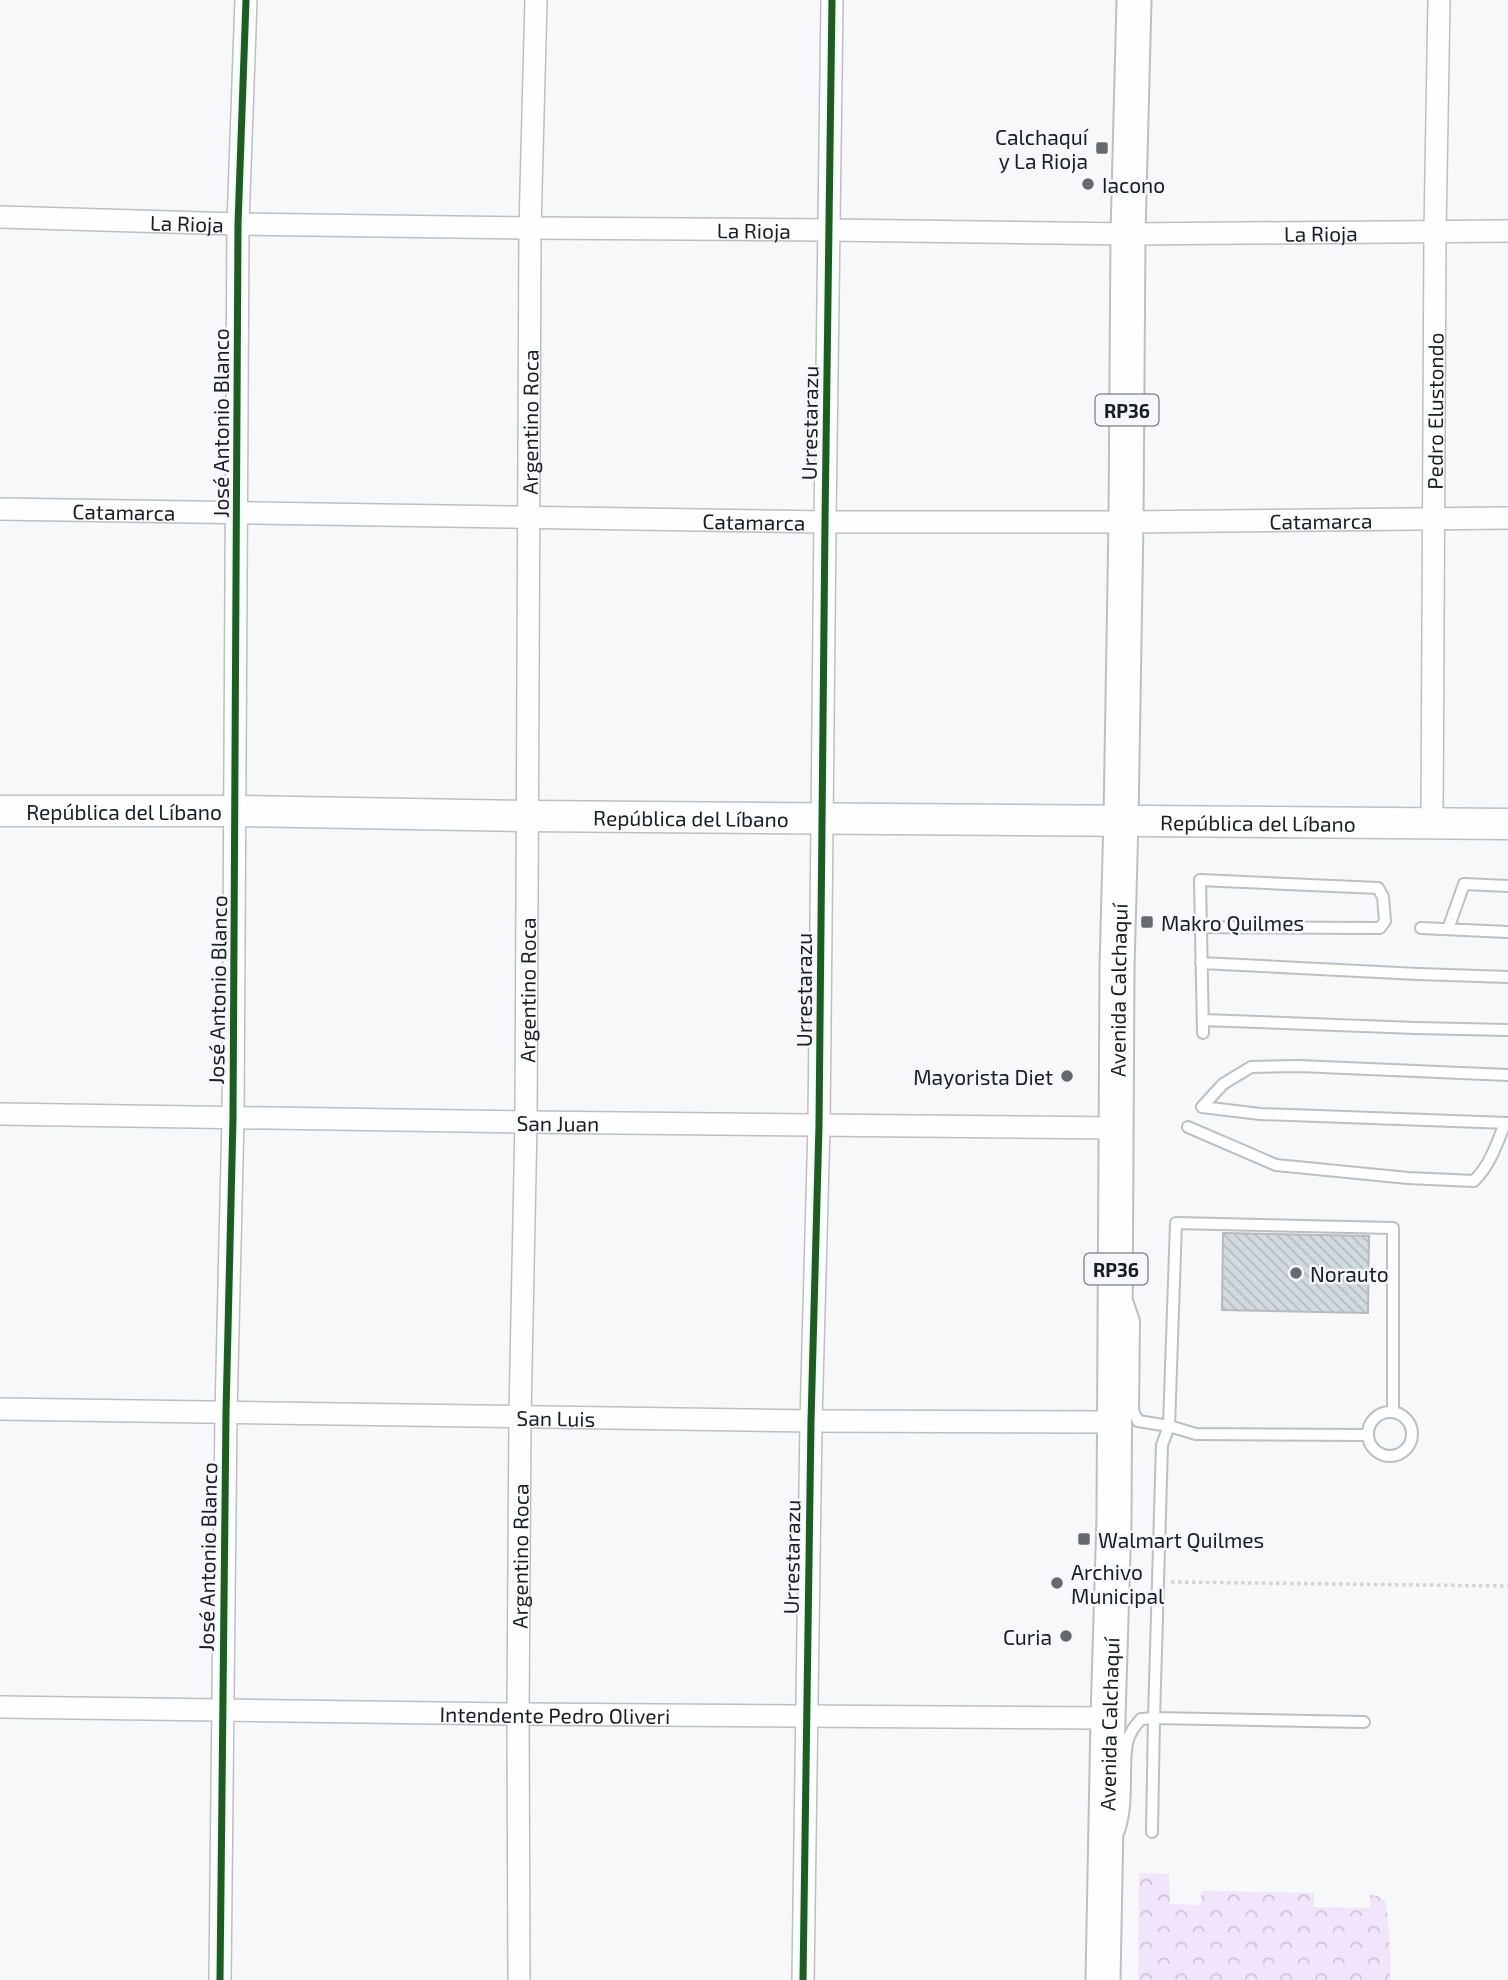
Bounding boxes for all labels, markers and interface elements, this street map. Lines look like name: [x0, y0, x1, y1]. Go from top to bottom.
place label: Calchaquí y La Rioja: [995, 124, 1089, 174]
marker: Calchaquí y La Rioja: [1094, 140, 1110, 156]
place label: Iacono: [1102, 172, 1165, 197]
marker: Iacono: [1080, 176, 1096, 192]
street label: La Rioja: [150, 209, 224, 237]
street label: La Rioja: [717, 217, 791, 243]
street label: La Rioja: [1284, 220, 1358, 246]
street label: José Antonio Blanco: [208, 328, 233, 518]
street label: Pedro Elustondo: [1421, 332, 1447, 490]
street label: Argentino Roca: [516, 349, 542, 495]
street label: Urrestarazu: [796, 365, 822, 481]
road number: RP36: [1096, 394, 1158, 426]
street label: Catamarca: [72, 498, 176, 524]
street label: Catamarca: [1269, 507, 1372, 533]
street label: Catamarca: [702, 508, 806, 534]
street label: República del Líbano: [26, 799, 222, 824]
street label: República del Líbano: [593, 804, 789, 831]
street label: República del Líbano: [1160, 809, 1356, 835]
street label: José Antonio Blanco: [203, 895, 231, 1085]
street label: Avenida Calchaquí: [1104, 902, 1131, 1077]
place label: Makro Quilmes: [1161, 910, 1304, 936]
marker: Makro Quilmes: [1139, 914, 1155, 930]
street label: Argentino Roca: [514, 917, 539, 1063]
street label: Urrestarazu: [791, 933, 816, 1047]
place label: Mayorista Diet: [913, 1064, 1053, 1089]
marker: Mayorista Diet: [1059, 1068, 1075, 1084]
street label: San Juan: [516, 1109, 599, 1135]
road number: RP36: [1084, 1254, 1148, 1284]
place label: Norauto: [1310, 1261, 1389, 1286]
marker: Norauto: [1288, 1265, 1304, 1281]
street label: San Luis: [516, 1404, 596, 1430]
street label: José Antonio Blanco: [193, 1462, 221, 1652]
street label: Argentino Roca: [506, 1483, 532, 1629]
street label: Urrestarazu: [778, 1499, 804, 1615]
place label: Walmart Quilmes: [1098, 1527, 1264, 1553]
marker: Walmart Quilmes: [1076, 1531, 1092, 1547]
place label: Archivo Municipal: [1071, 1559, 1165, 1608]
marker: Archivo Municipal: [1049, 1575, 1065, 1591]
place label: Curia: [1003, 1624, 1052, 1649]
marker: Curia: [1058, 1628, 1074, 1644]
street label: Avenida Calchaquí: [1094, 1636, 1123, 1811]
street label: Intendente Pedro Oliveri: [440, 1700, 670, 1728]

